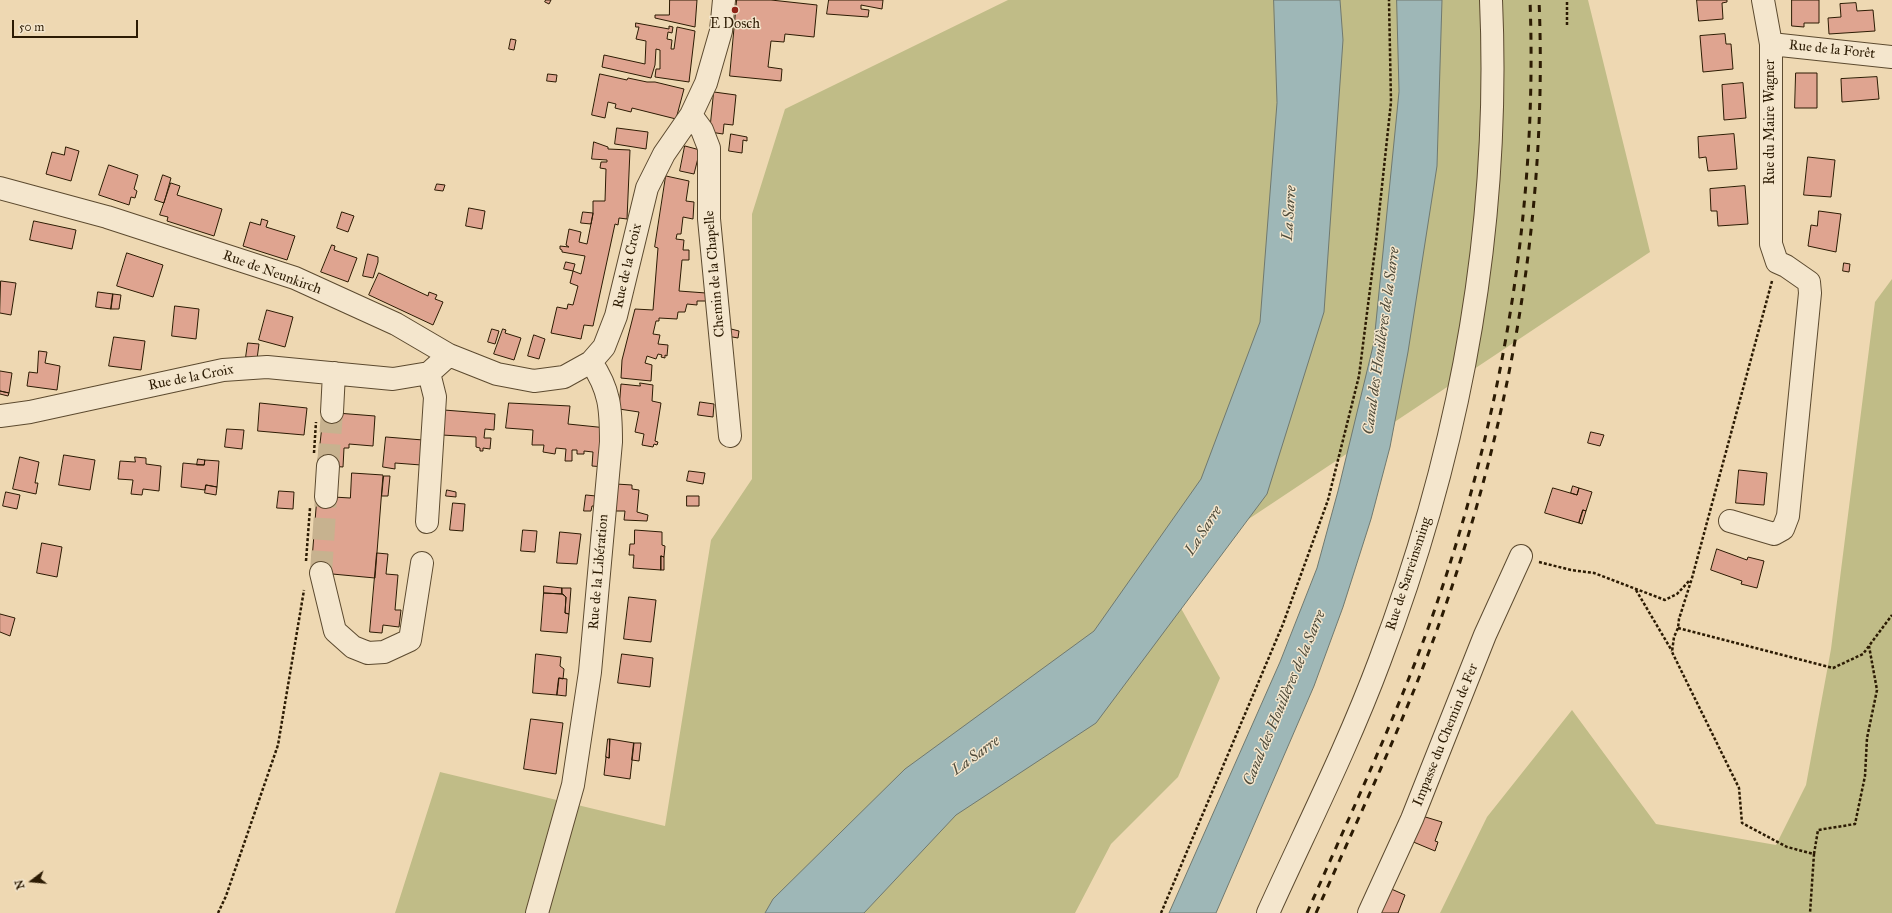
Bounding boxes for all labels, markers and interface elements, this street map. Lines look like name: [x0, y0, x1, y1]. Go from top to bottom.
marker: E Dosch: [730, 5, 740, 15]
scale bar: [14, 12, 140, 38]
place label: E Dosch: [710, 17, 760, 33]
text: 50 m: [19, 20, 44, 34]
street label: Rue de la Forêt: [1788, 37, 1876, 63]
street label: Rue du Maire Wagner: [1763, 59, 1779, 185]
water label: La Sarre: [1279, 185, 1301, 241]
street label: Chemin de la Chapelle: [701, 210, 729, 338]
street label: Rue de la Croix: [610, 222, 646, 310]
water label: Canal des Houillères de la Sarre: [1360, 246, 1404, 436]
street label: Rue de Neunkirch: [220, 247, 324, 299]
street label: Rue de la Croix: [147, 361, 235, 395]
water label: La Sarre: [1181, 503, 1227, 559]
street label: Rue de la Libération: [586, 513, 612, 631]
street label: Rue de Sarreinsming: [1383, 515, 1435, 633]
water label: Canal des Houillères de la Sarre: [1240, 608, 1330, 788]
street label: Impasse du Chemin de Fer: [1410, 661, 1482, 809]
water label: La Sarre: [948, 733, 1004, 779]
north arrow: [12, 861, 52, 901]
text: N: [12, 878, 28, 891]

